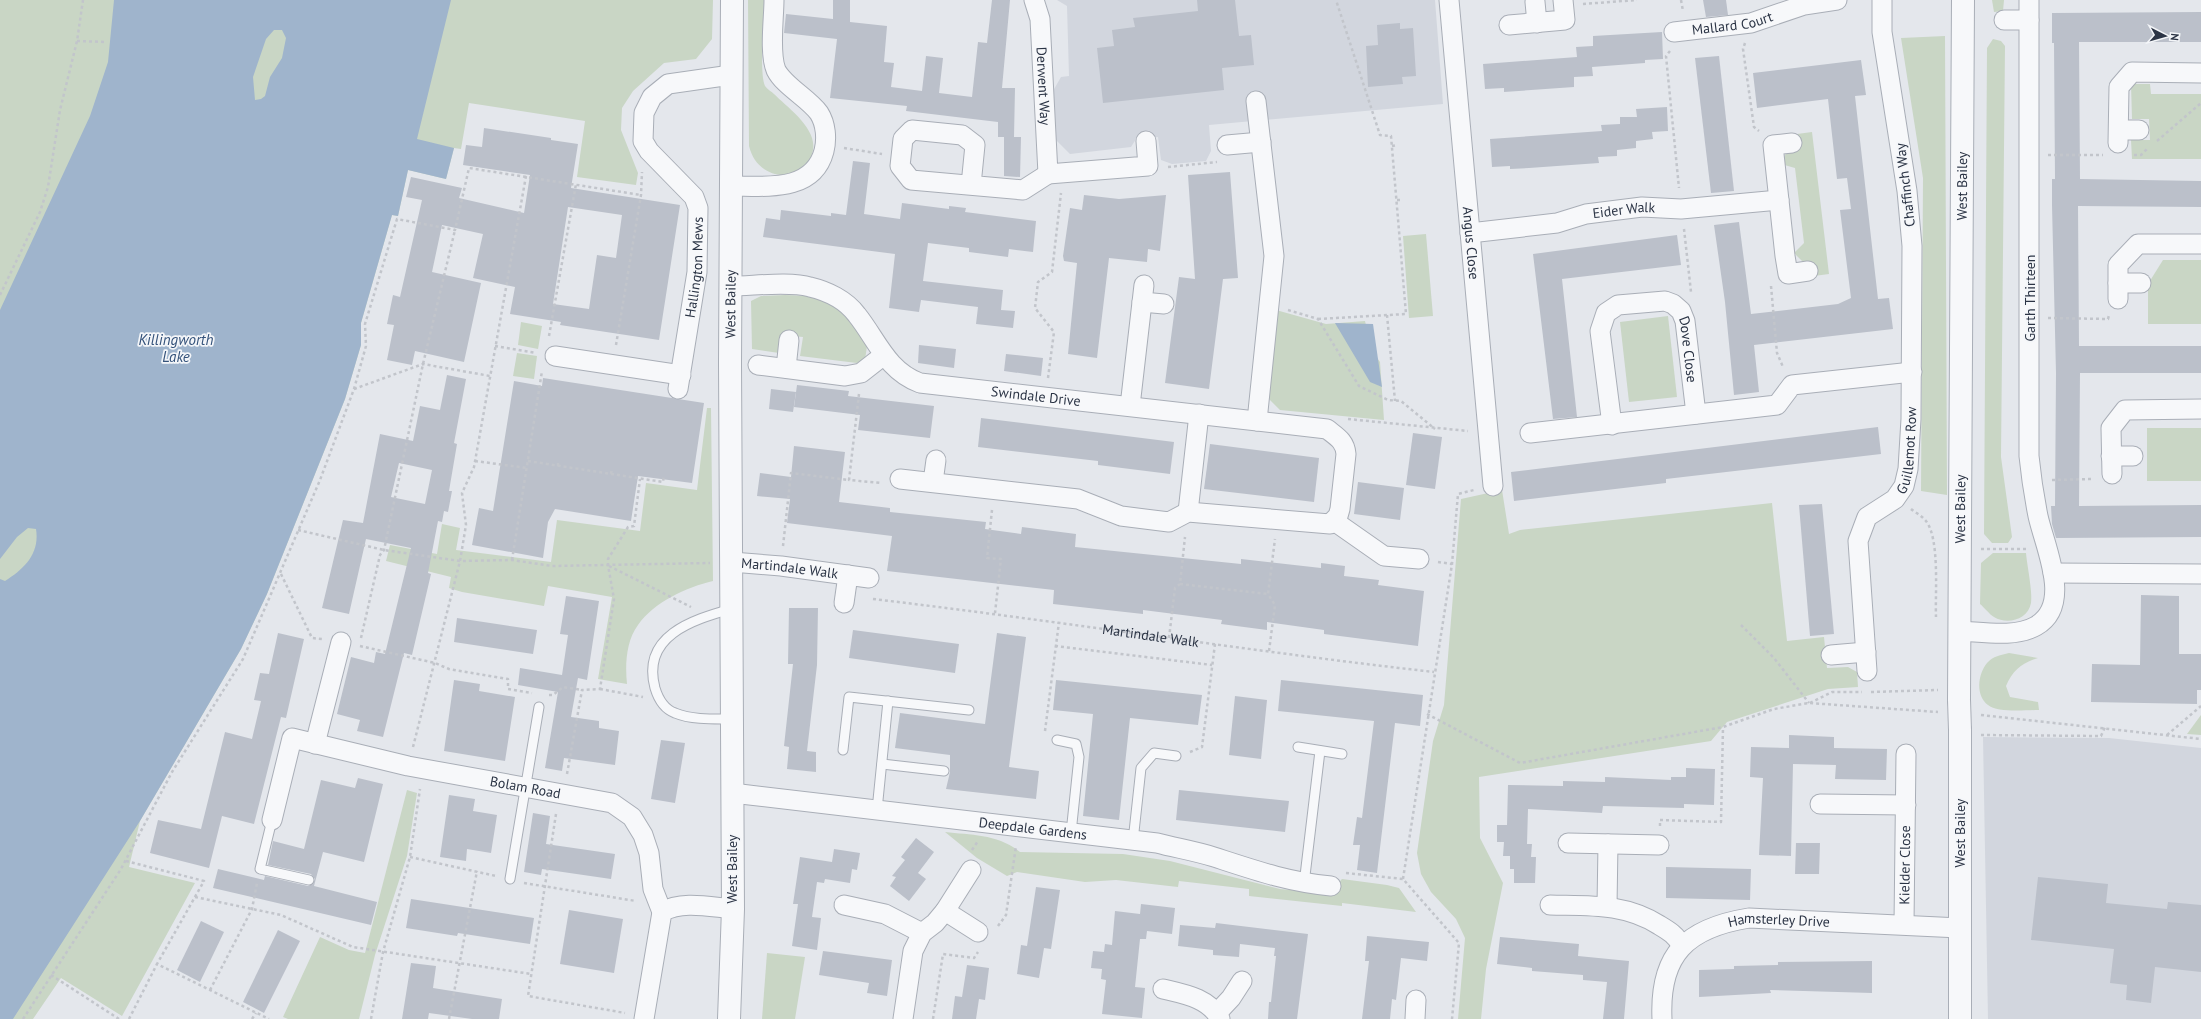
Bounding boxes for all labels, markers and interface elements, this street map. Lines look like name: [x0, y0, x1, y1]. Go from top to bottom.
street label: Mallard Court: [1691, 7, 1775, 39]
north arrow: [2145, 16, 2185, 56]
text: N: [2168, 33, 2182, 41]
street label: Derwent Way: [1032, 46, 1054, 126]
street label: Chaffinch Way: [1891, 142, 1919, 228]
street label: West Bailey: [1953, 151, 1971, 221]
street label: Eider Walk: [1591, 198, 1656, 222]
street label: Angus Close: [1459, 206, 1483, 280]
street label: Hallington Mews: [681, 217, 707, 319]
street label: Garth Thirteen: [2021, 254, 2039, 342]
street label: West Bailey: [721, 269, 740, 339]
street label: Dove Close: [1675, 313, 1701, 384]
water label: Killingworth Lake: [139, 330, 213, 366]
street label: Swindale Drive: [990, 382, 1082, 410]
street label: Guillemot Row: [1892, 406, 1920, 498]
street label: West Bailey: [1951, 474, 1969, 543]
street label: Martindale Walk: [741, 554, 840, 583]
street label: Martindale Walk: [1101, 620, 1200, 651]
street label: Bolam Road: [489, 772, 562, 803]
street label: West Bailey: [1951, 798, 1969, 867]
street label: Deepdale Gardens: [978, 813, 1088, 844]
street label: Kielder Close: [1895, 825, 1914, 905]
street label: West Bailey: [723, 834, 741, 903]
street label: Hamsterley Drive: [1726, 909, 1830, 931]

